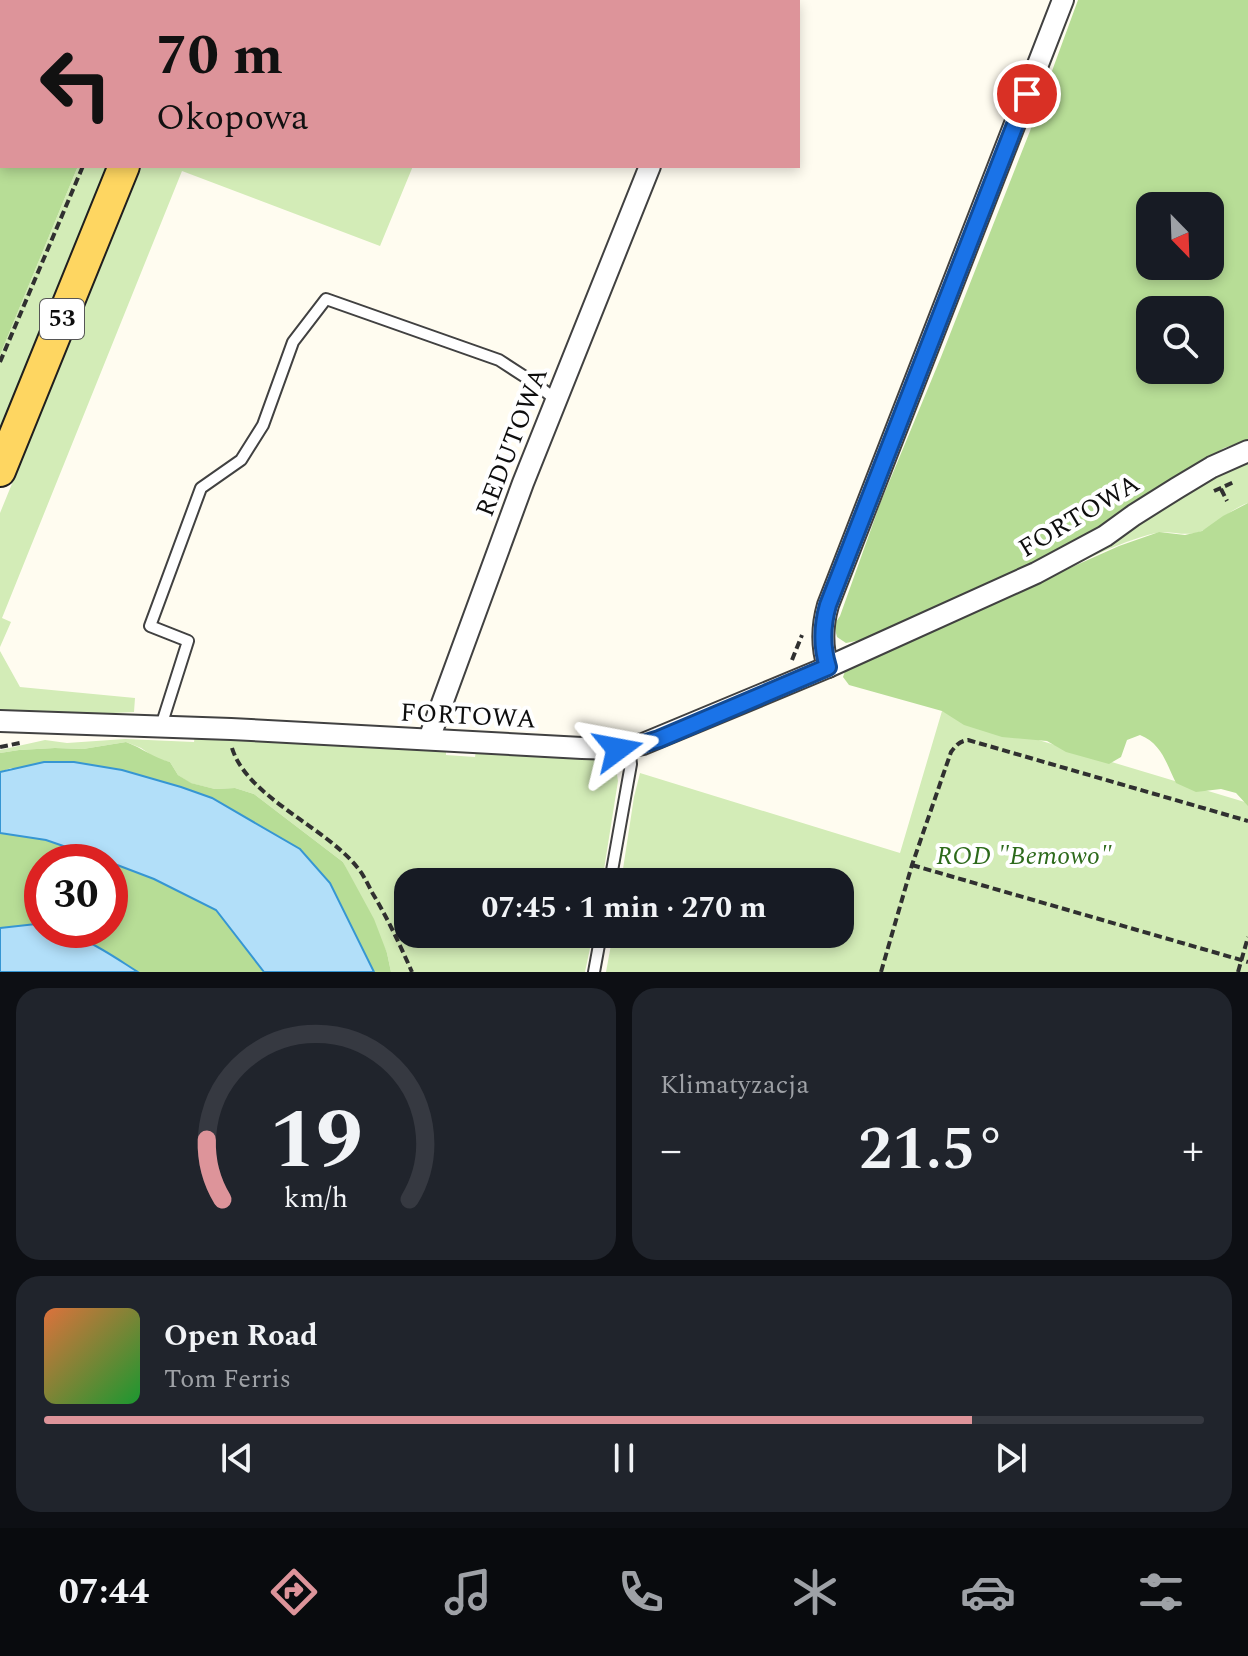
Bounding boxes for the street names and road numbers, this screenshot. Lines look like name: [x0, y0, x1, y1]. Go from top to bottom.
road number: 53: [40, 299, 84, 339]
street label: REDUTOWA: [465, 362, 559, 522]
street label: FORTOWA: [1010, 464, 1148, 568]
street label: FORTOWA: [399, 692, 537, 740]

